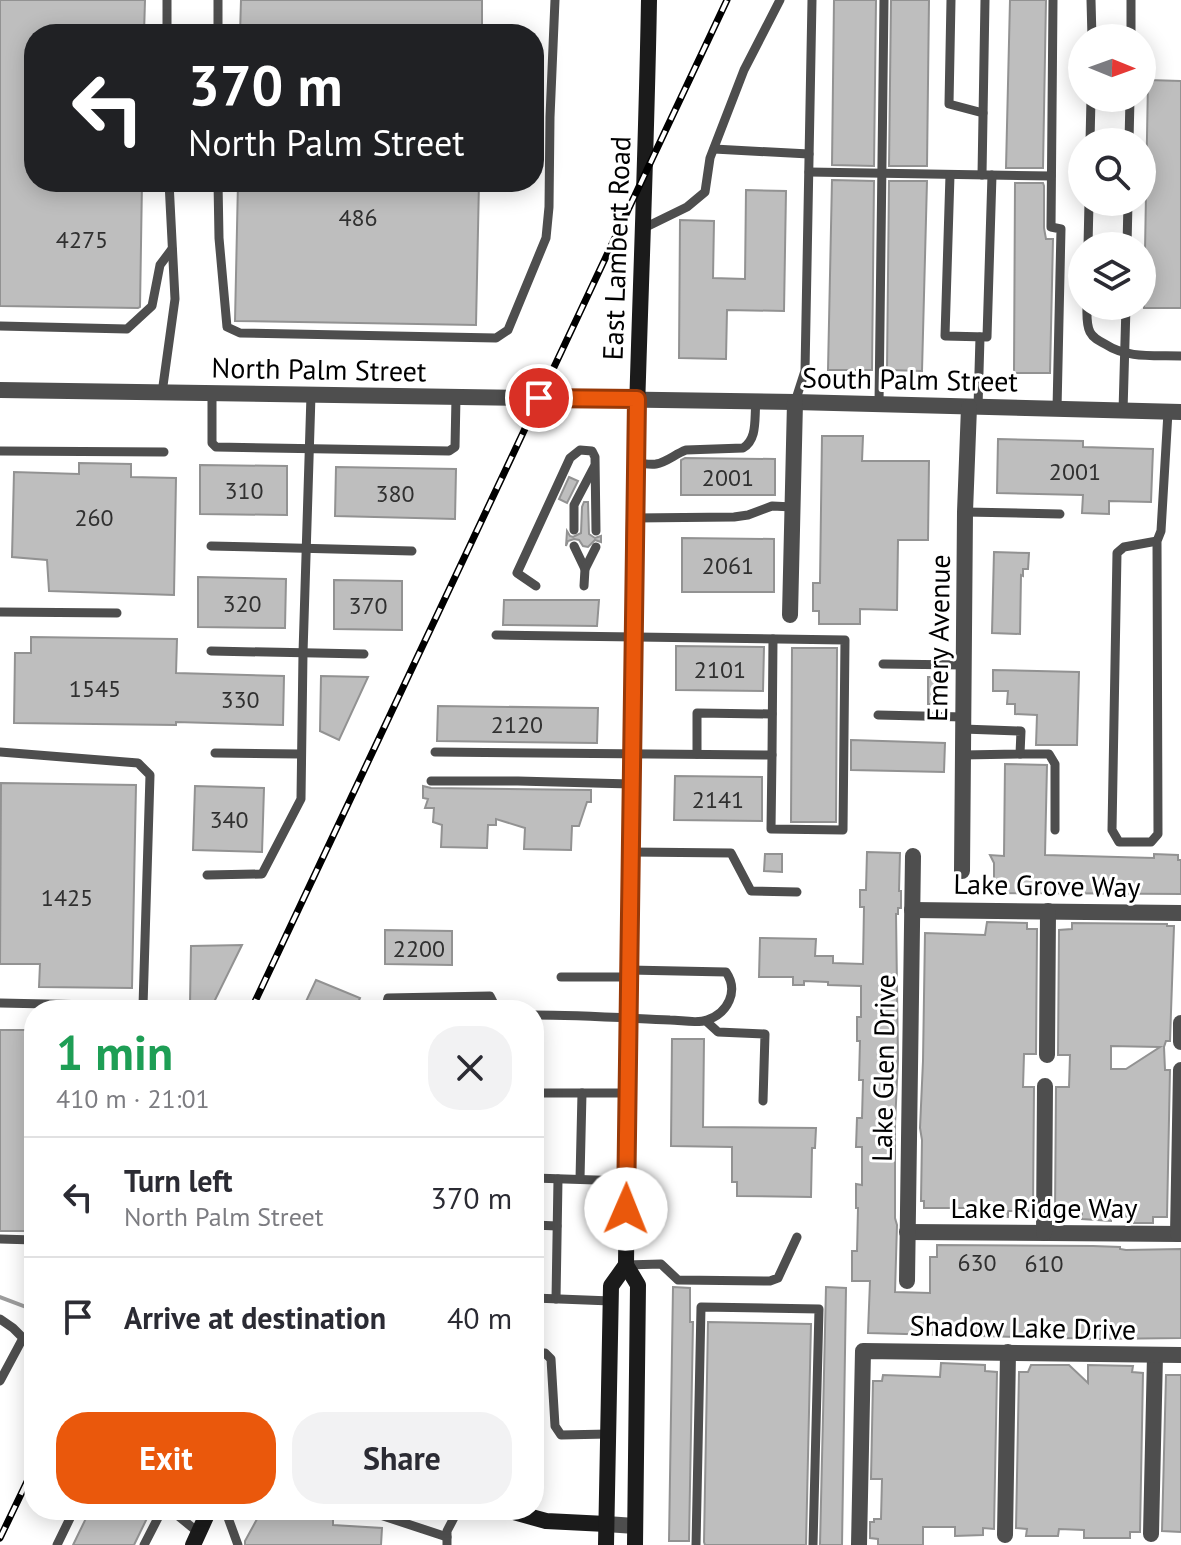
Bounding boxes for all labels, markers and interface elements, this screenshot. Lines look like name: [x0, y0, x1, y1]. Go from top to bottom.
north arrow: [1068, 24, 1156, 112]
map controls: [1068, 24, 1156, 320]
text: 370 m: [188, 49, 343, 121]
icon: left: [56, 56, 160, 160]
text: North Palm Street: [188, 119, 464, 166]
button: search: [1068, 128, 1156, 216]
street label: East Lambert Road: [594, 135, 638, 361]
house number: 486: [338, 202, 378, 233]
house number: 4275: [56, 224, 108, 255]
button: layers: [1068, 232, 1156, 320]
street label: North Palm Street: [211, 349, 427, 389]
street label: South Palm Street: [802, 359, 1019, 399]
pin: [505, 364, 573, 432]
icon: arrive: [517, 376, 561, 420]
house number: 2001: [1049, 456, 1101, 487]
house number: 2001: [702, 462, 754, 493]
house number: 310: [224, 475, 264, 506]
house number: 380: [375, 478, 415, 509]
house number: 260: [74, 502, 114, 533]
house number: 2061: [702, 550, 754, 581]
street label: Emery Avenue: [918, 554, 958, 722]
house number: 320: [222, 588, 262, 619]
house number: 370: [348, 590, 388, 621]
house number: 2101: [694, 654, 746, 685]
house number: 1545: [69, 673, 121, 704]
house number: 330: [220, 684, 260, 715]
house number: 2120: [491, 709, 543, 740]
house number: 2141: [692, 784, 744, 815]
house number: 340: [209, 804, 249, 835]
street label: Lake Grove Way: [953, 865, 1141, 905]
house number: 1425: [41, 882, 93, 913]
house number: 2200: [393, 933, 445, 964]
street label: Lake Glen Drive: [863, 974, 903, 1162]
text: 1 min: [56, 1021, 173, 1083]
button: close: [428, 1026, 512, 1110]
text: 410 m · 21:01: [56, 1082, 210, 1115]
text: Turn left: [124, 1161, 232, 1200]
position arrow: [584, 1167, 668, 1251]
icon: left: [56, 1175, 100, 1219]
text: 370 m: [431, 1178, 512, 1217]
street label: Lake Ridge Way: [951, 1189, 1138, 1226]
text: North Palm Street: [124, 1200, 324, 1233]
house number: 630: [957, 1247, 997, 1278]
house number: 610: [1024, 1248, 1064, 1279]
icon: arrive: [56, 1295, 100, 1339]
text: Arrive at destination: [124, 1298, 386, 1337]
text: 40 m: [447, 1298, 512, 1337]
street label: Shadow Lake Drive: [909, 1307, 1137, 1347]
button: Exit: [56, 1412, 276, 1504]
button: Share: [292, 1412, 512, 1504]

